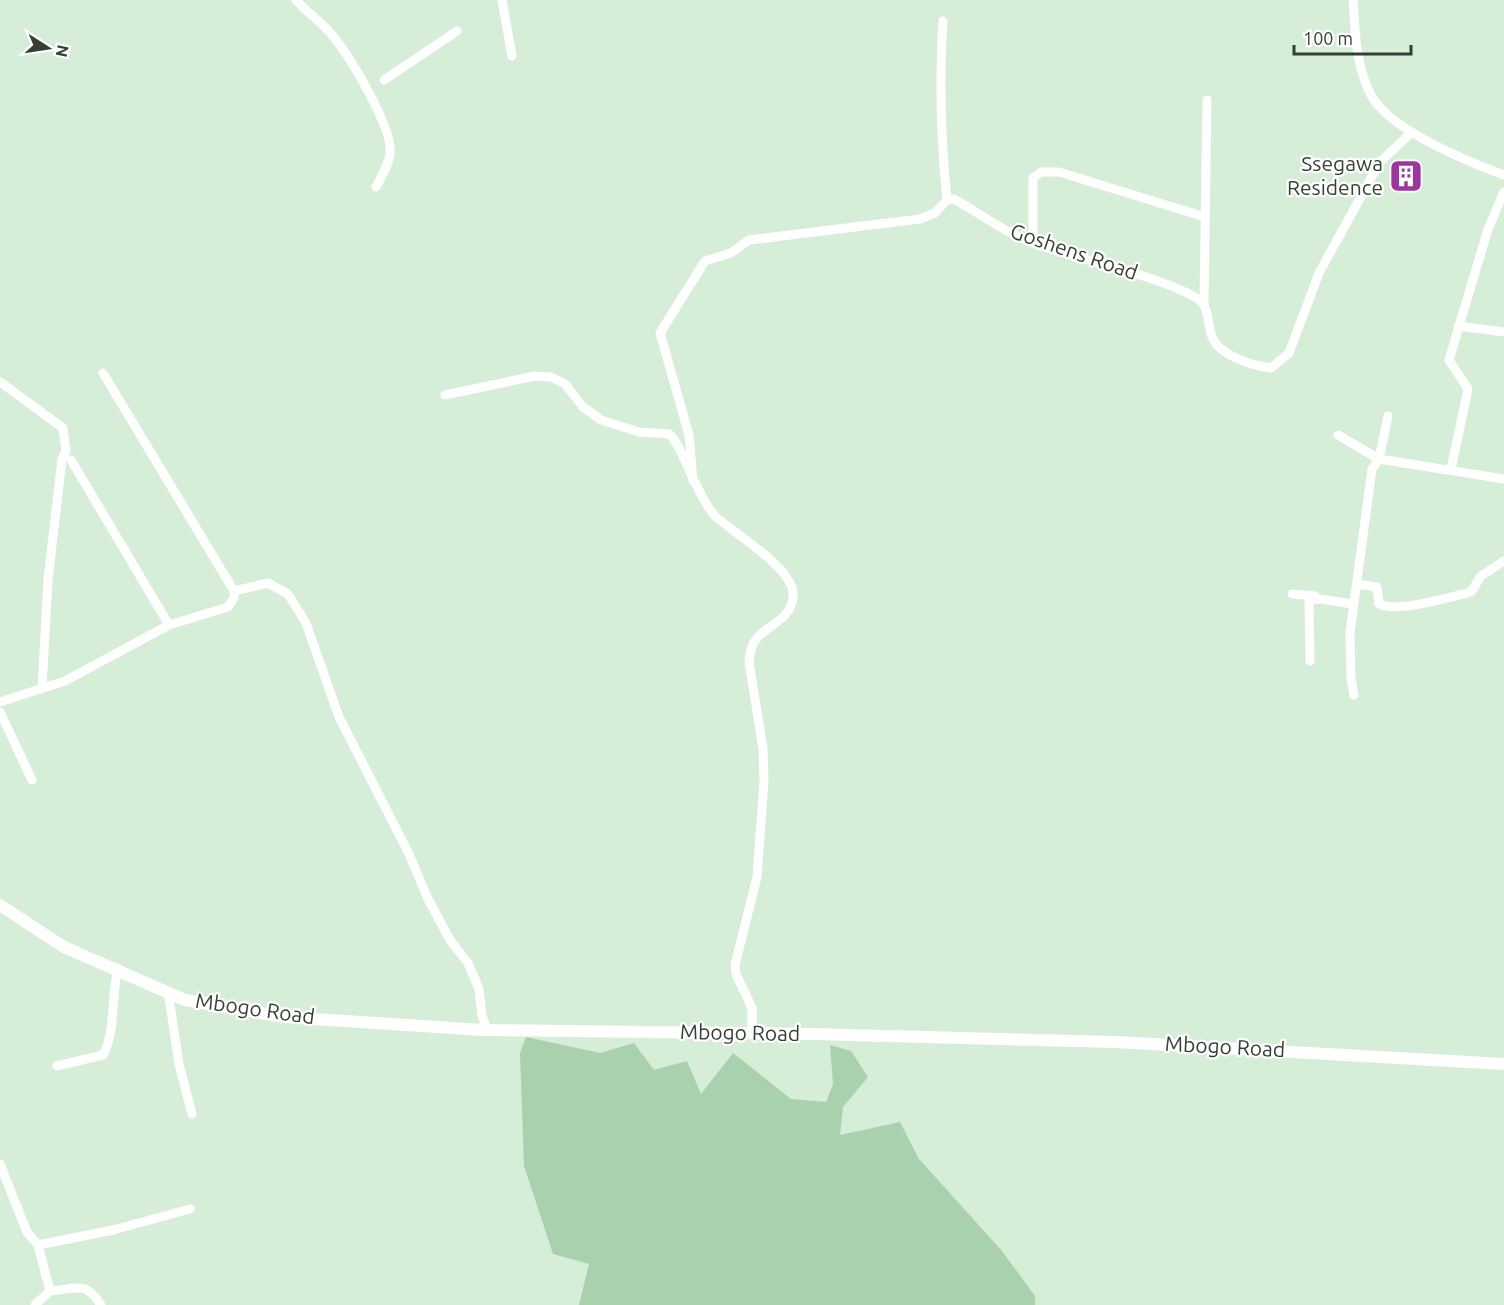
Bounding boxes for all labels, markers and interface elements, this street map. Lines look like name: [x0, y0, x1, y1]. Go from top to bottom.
north arrow: [18, 18, 78, 78]
scale bar: [1294, 18, 1411, 56]
text: 100 m: [1303, 28, 1353, 48]
text: N: [53, 43, 73, 59]
place label: Ssegawa Residence: [1287, 151, 1383, 199]
building icon: Ssegawa Residence: [1388, 158, 1424, 194]
street label: Goshens Road: [1007, 218, 1141, 284]
street label: Mbogo Road: [194, 988, 316, 1028]
street label: Mbogo Road: [680, 1019, 800, 1045]
street label: Mbogo Road: [1164, 1031, 1286, 1061]

